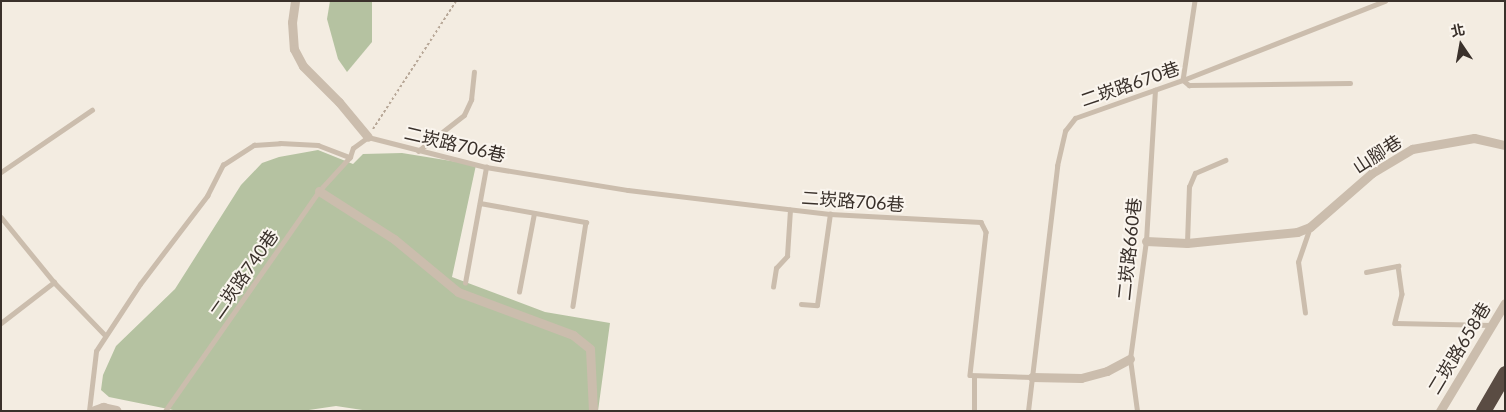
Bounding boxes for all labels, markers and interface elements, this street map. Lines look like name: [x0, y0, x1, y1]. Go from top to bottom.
north arrow: [1436, 20, 1486, 70]
text: 北: [1449, 20, 1466, 40]
street label: 二崁路670巷: [1078, 57, 1182, 111]
street label: 二崁路706巷: [402, 122, 508, 166]
street label: 山腳巷: [1348, 130, 1406, 178]
street label: 二崁路706巷: [801, 187, 905, 215]
street label: 二崁路660巷: [1113, 196, 1145, 302]
street label: 二崁路740巷: [206, 225, 282, 323]
street label: 二崁路658巷: [1423, 298, 1495, 398]

